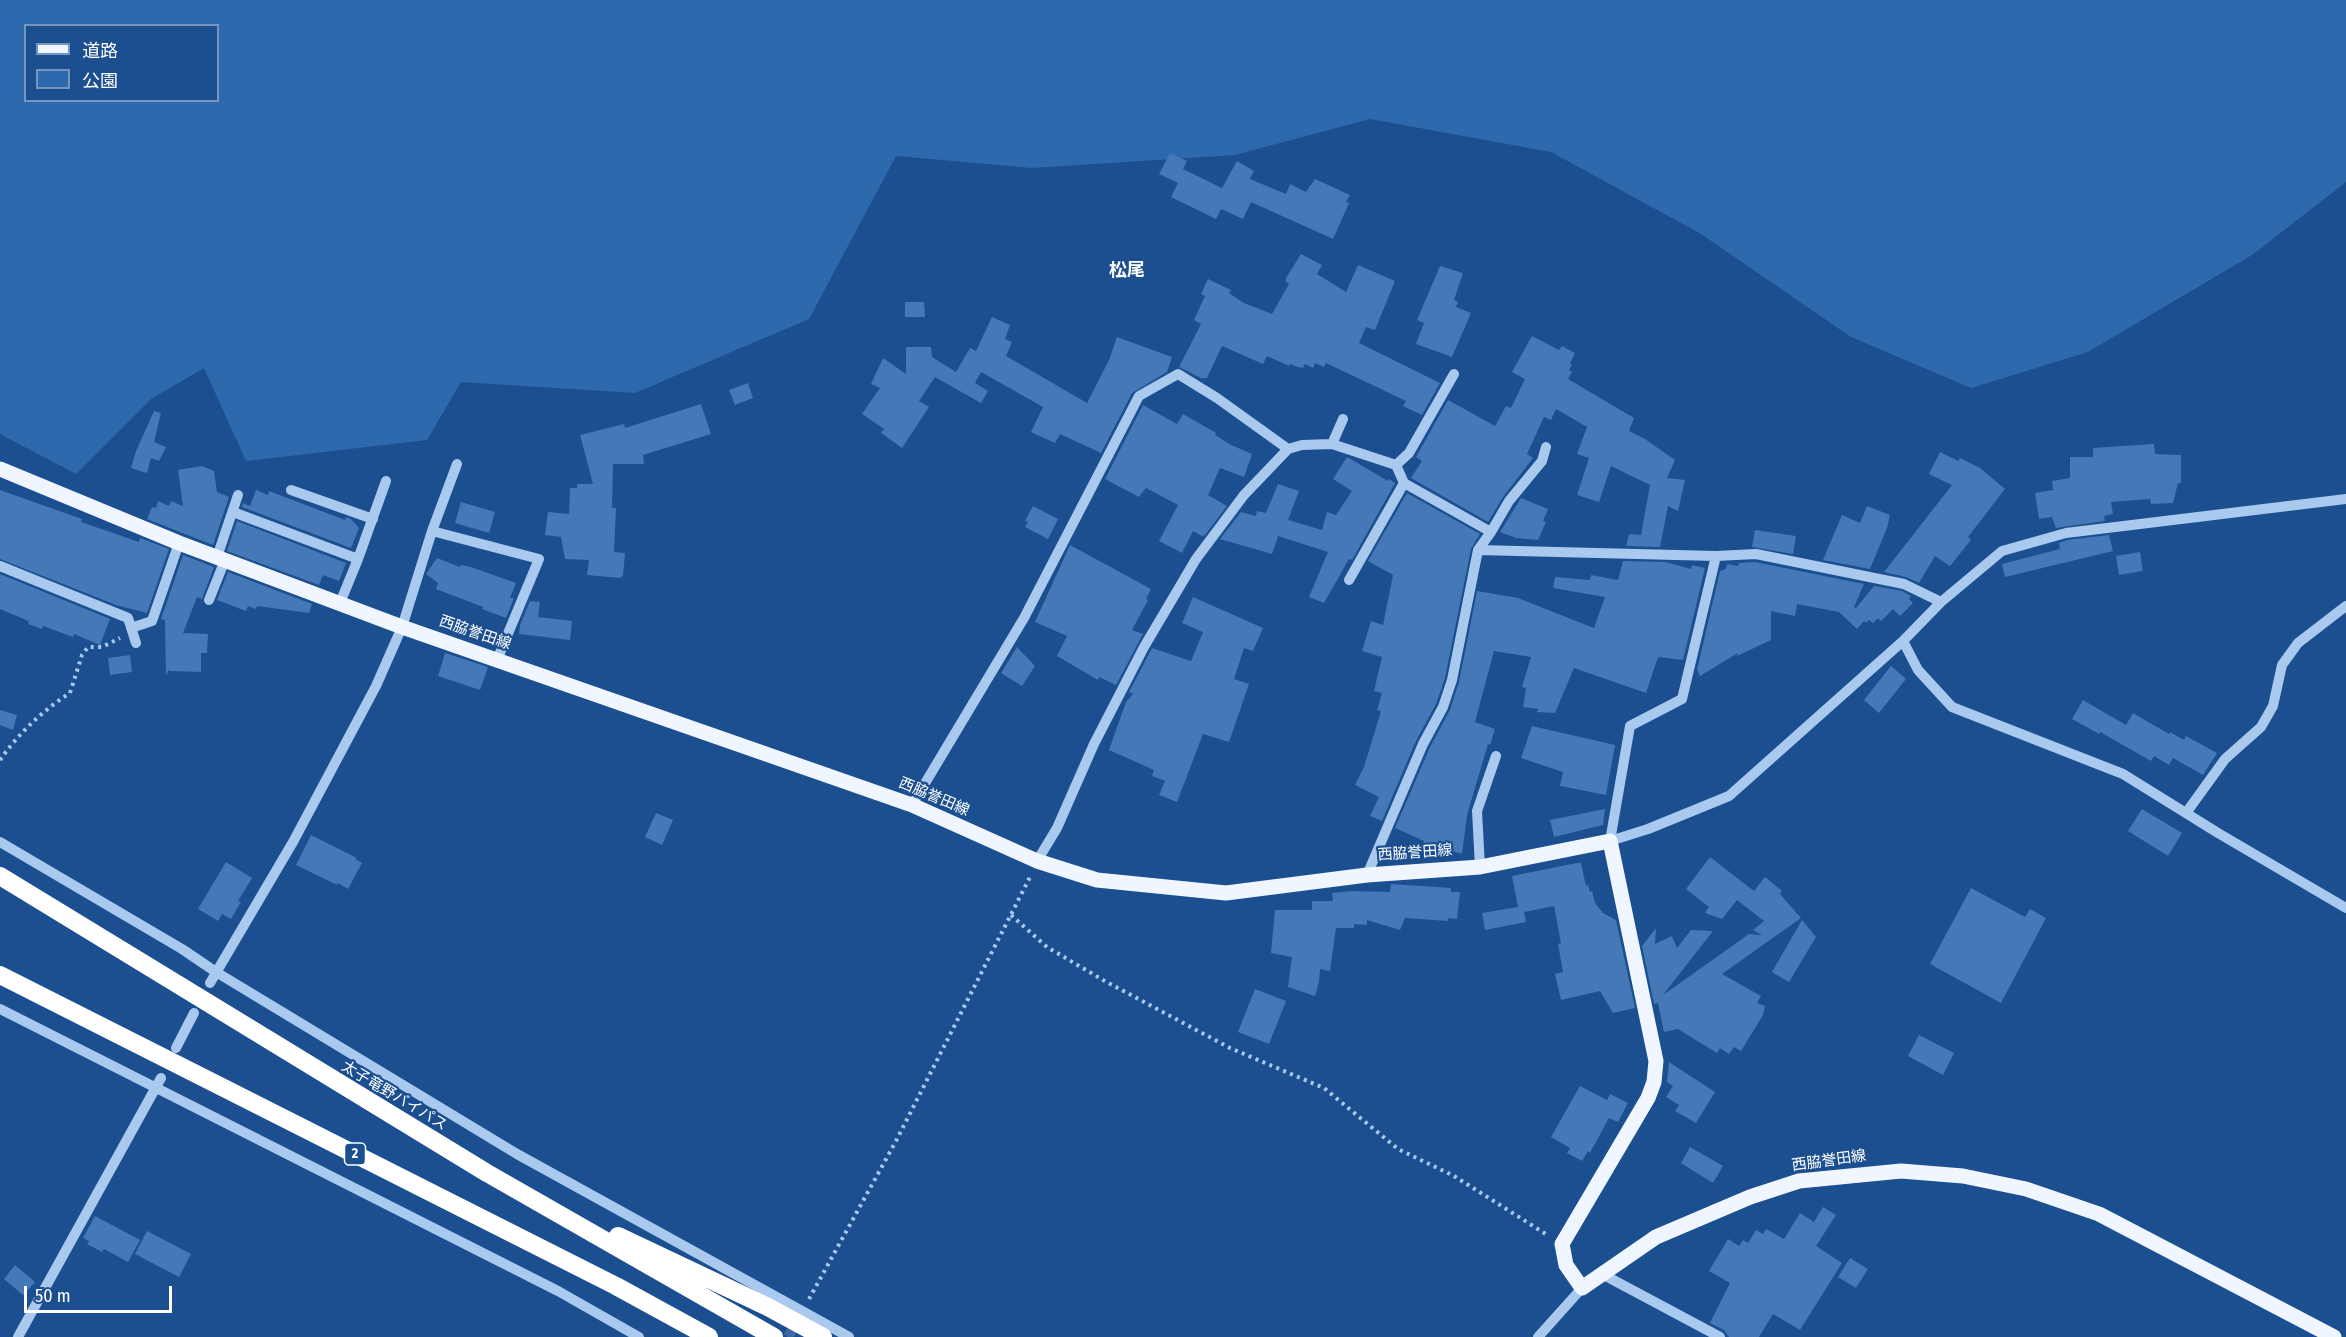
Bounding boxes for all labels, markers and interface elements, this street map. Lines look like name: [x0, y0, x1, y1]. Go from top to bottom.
legend: [24, 24, 219, 102]
text: 道路: [82, 40, 118, 62]
text: 公園: [82, 70, 118, 92]
district label: 松尾: [1109, 260, 1145, 282]
street label: 西脇誉田線: [437, 612, 513, 654]
street label: 西脇誉田線: [896, 774, 972, 820]
street label: 西脇誉田線: [1377, 841, 1453, 865]
street label: 太子竜野バイパス: [338, 1057, 450, 1135]
road number: 2: [344, 1143, 366, 1165]
street label: 西脇誉田線: [1791, 1147, 1867, 1175]
scale bar: [27, 1274, 176, 1312]
text: 50 m: [35, 1285, 71, 1307]

